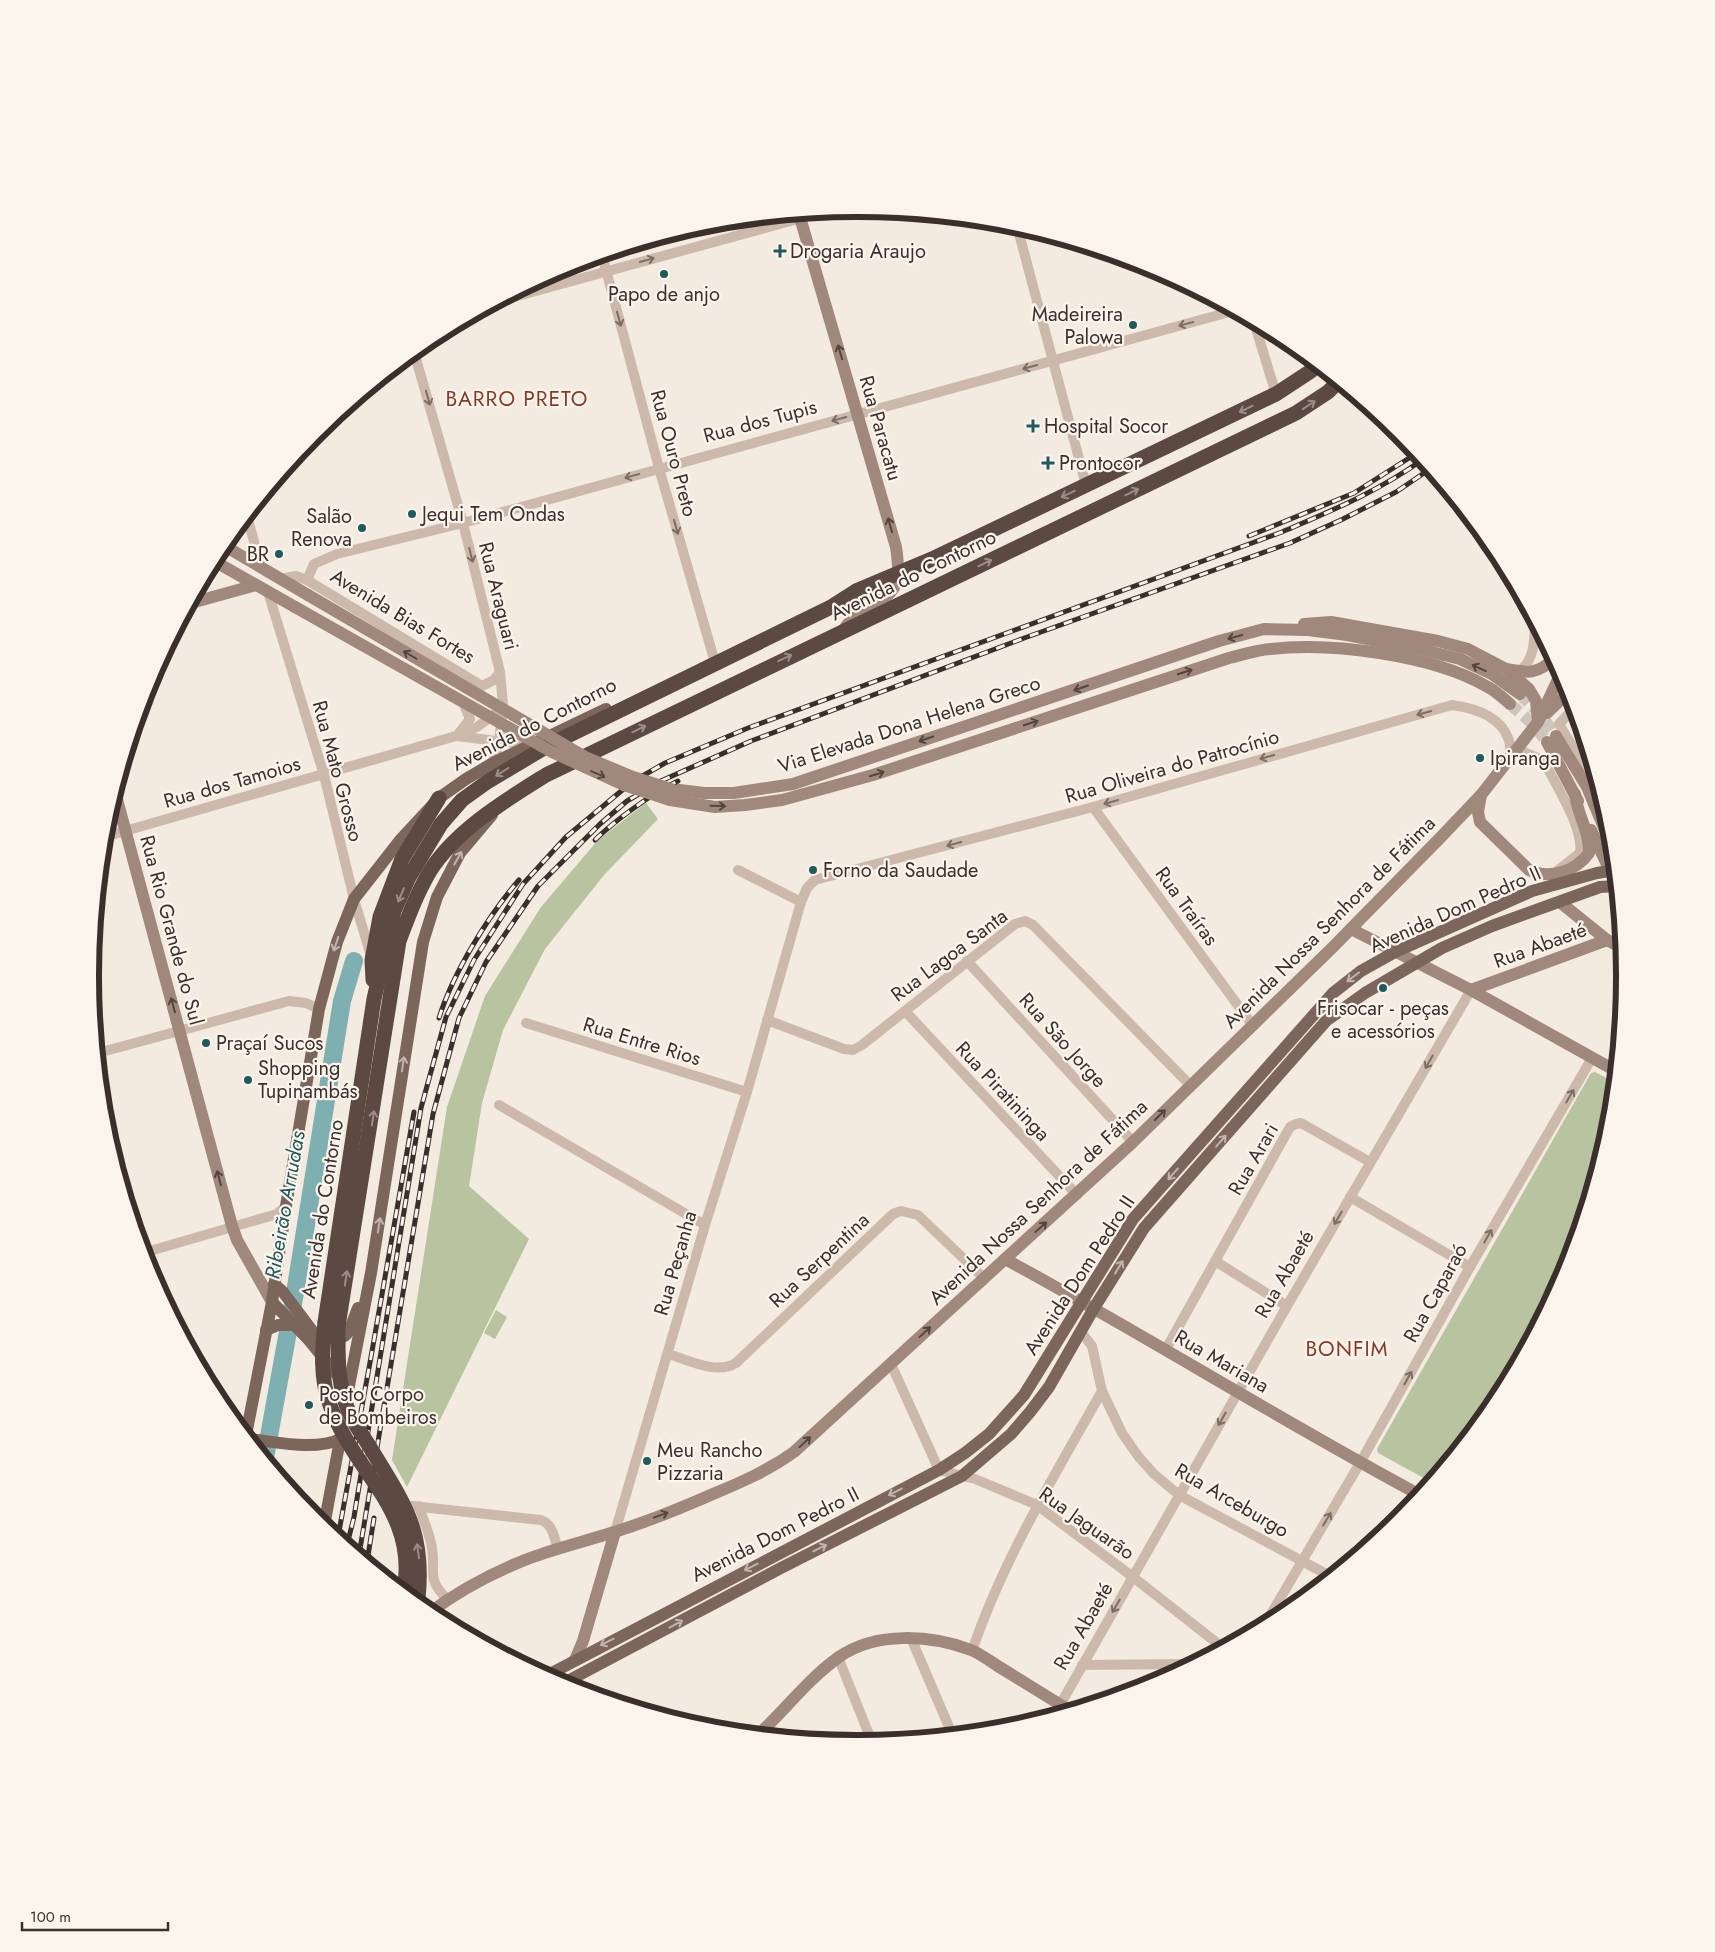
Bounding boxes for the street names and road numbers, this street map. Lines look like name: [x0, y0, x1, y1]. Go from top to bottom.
street label: Rua Paracatu: [852, 372, 909, 484]
street label: Rua Ouro Preto: [643, 386, 704, 520]
street label: Rua dos Tupis: [700, 392, 820, 451]
street label: Avenida do Contorno: [825, 523, 1001, 628]
street label: Rua Araguari: [471, 539, 526, 653]
street label: Avenida Bias Fortes: [325, 562, 481, 671]
street label: Via Elevada Dona Helena Greco: [774, 668, 1044, 781]
street label: Avenida do Contorno: [447, 670, 622, 778]
street label: Rua Mato Grosso: [305, 697, 370, 845]
street label: Rua Oliveira do Patrocínio: [1062, 722, 1283, 811]
street label: Rua dos Tamoios: [160, 749, 304, 816]
street label: Avenida Nossa Senhora de Fátima: [1217, 810, 1442, 1035]
street label: Rua Rio Grande do Sul: [132, 832, 211, 1028]
street label: Avenida Dom Pedro II: [1365, 859, 1546, 960]
street label: Rua Traíras: [1148, 861, 1225, 952]
street label: Rua Lagoa Santa: [885, 902, 1014, 1009]
street label: Rua Abaeté: [1490, 915, 1591, 976]
street label: Rua São Jorge: [1012, 986, 1113, 1094]
street label: Rua Entre Rios: [579, 1010, 704, 1073]
street label: Rua Piratininga: [949, 1035, 1057, 1148]
street label: Avenida Nossa Senhora de Fátima: [922, 1093, 1154, 1312]
street label: Avenida do Contorno: [294, 1117, 351, 1301]
street label: Rua Arari: [1221, 1118, 1286, 1201]
street label: Avenida Dom Pedro II: [1017, 1190, 1142, 1361]
street label: Rua Serpentina: [763, 1206, 876, 1315]
street label: Rua Peçanha: [647, 1207, 704, 1319]
street label: Rua Abaeté: [1248, 1225, 1321, 1323]
street label: Rua Caparaó: [1396, 1238, 1475, 1348]
street label: Rua Mariana: [1169, 1323, 1274, 1400]
street label: Rua Arceburgo: [1169, 1456, 1294, 1545]
street label: Avenida Dom Pedro II: [686, 1479, 864, 1589]
street label: Rua Jaguarão: [1033, 1480, 1140, 1567]
street label: Rua Abaeté: [1047, 1577, 1120, 1675]

